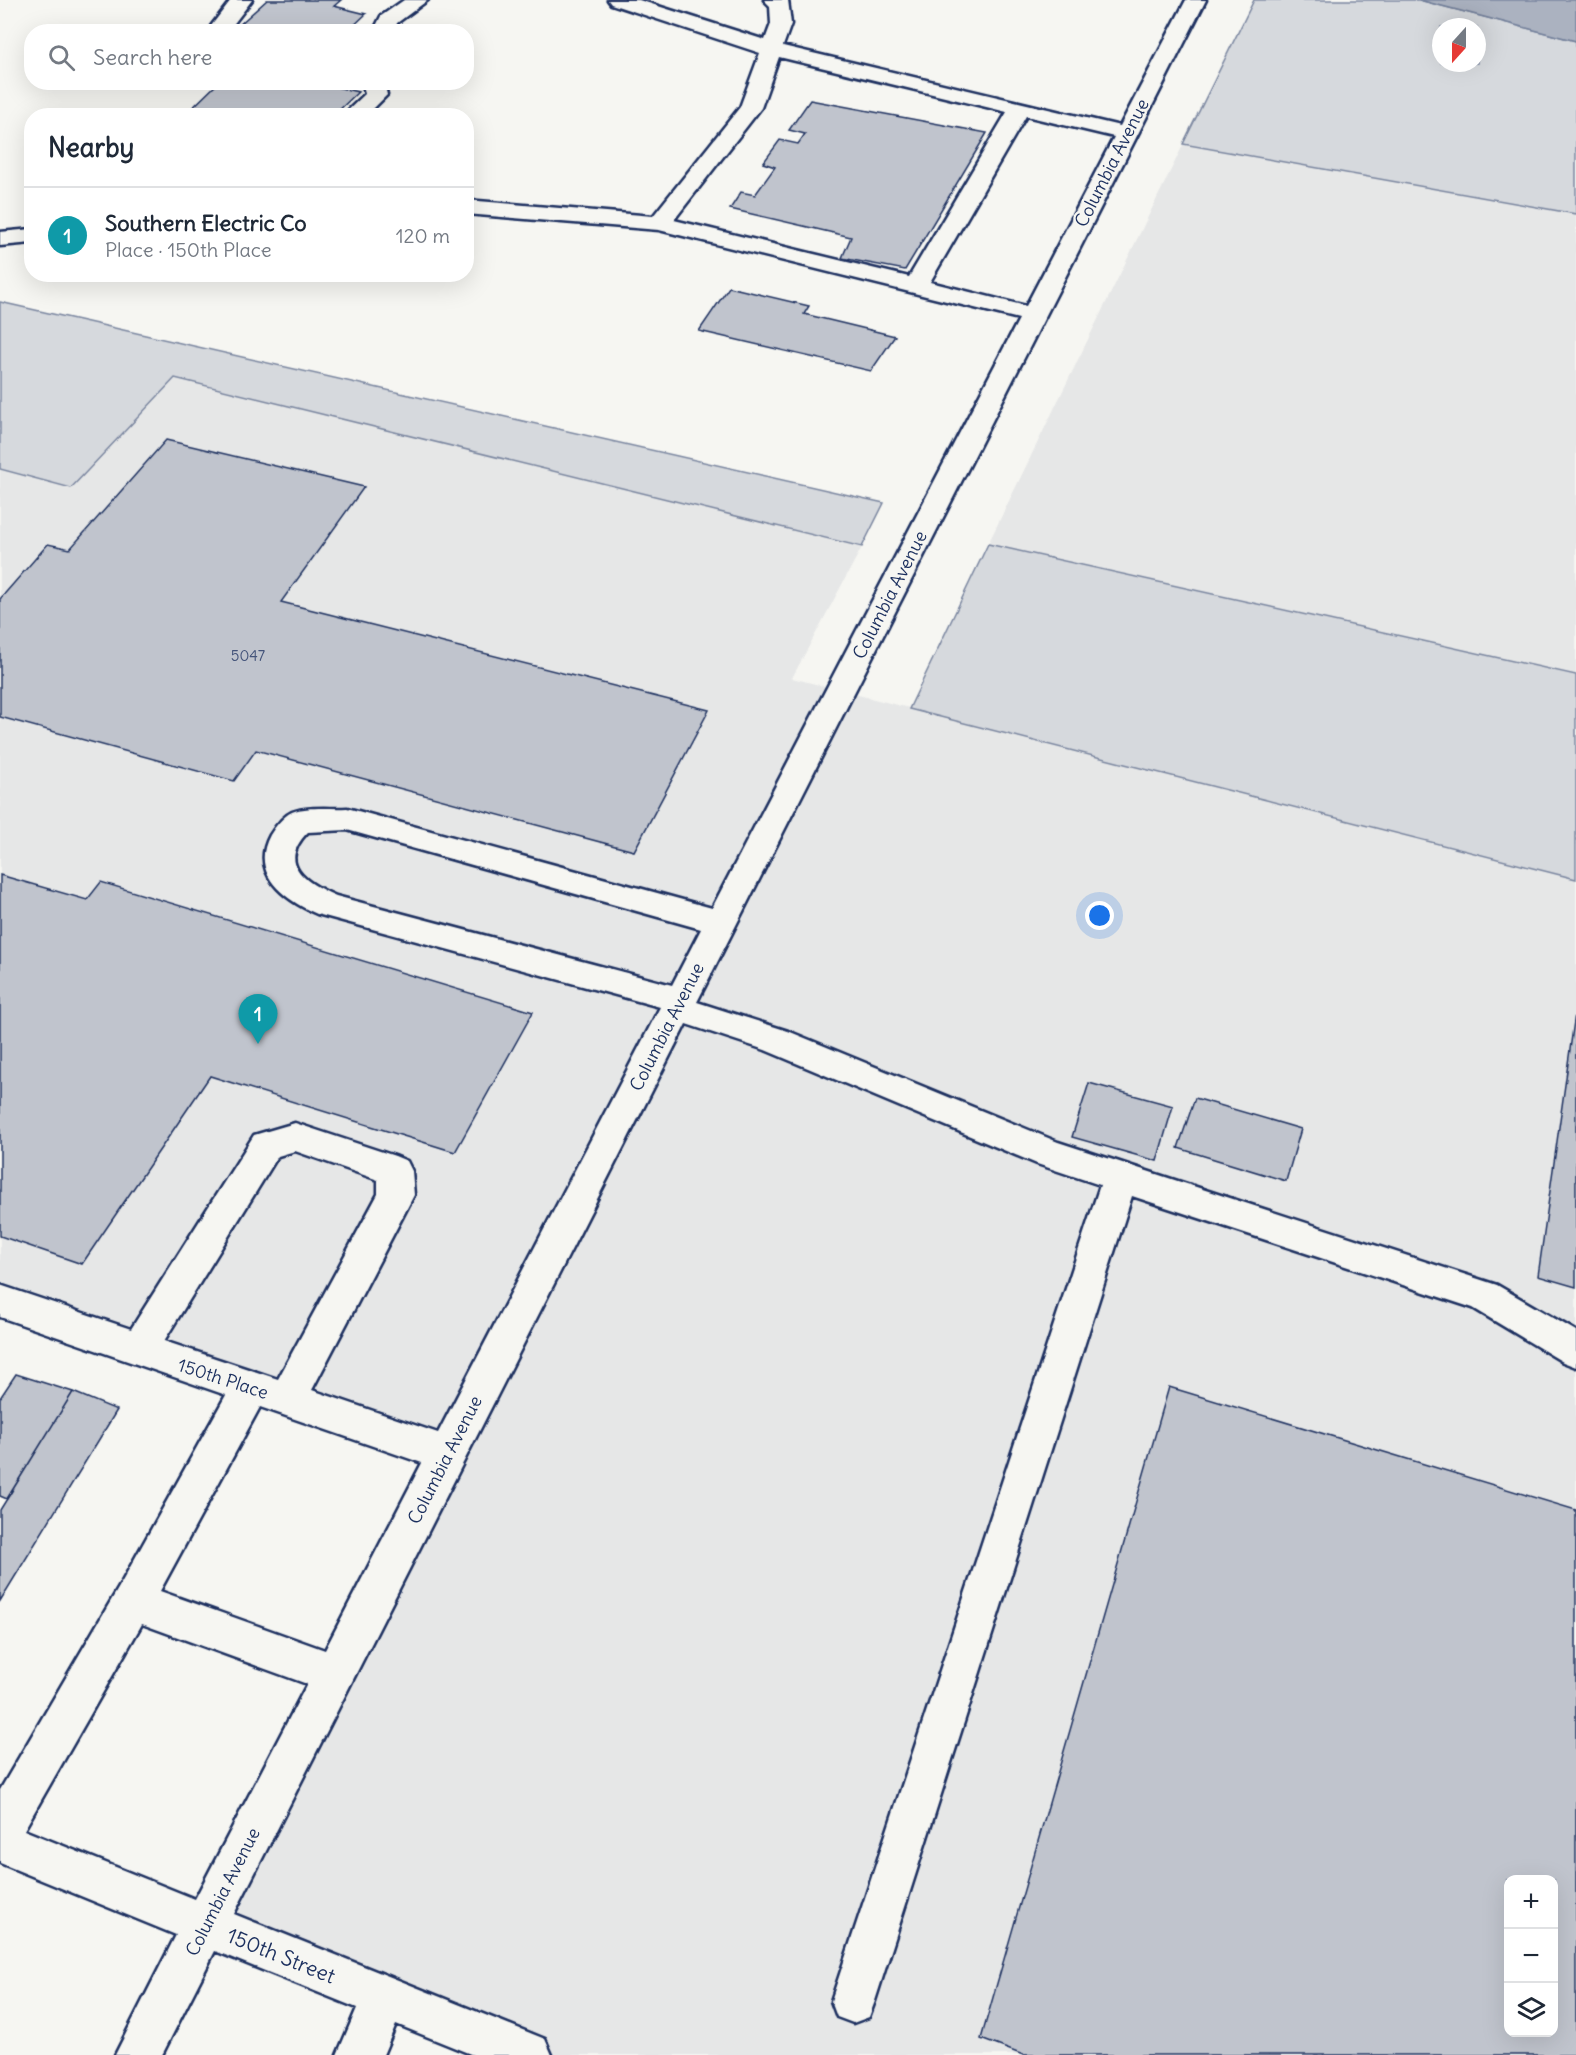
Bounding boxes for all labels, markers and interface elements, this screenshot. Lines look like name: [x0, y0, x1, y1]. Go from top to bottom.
north arrow: [1432, 18, 1486, 72]
search box: [24, 24, 474, 90]
icon: search: [45, 41, 78, 74]
text: Search here: [93, 43, 212, 71]
street label: Columbia Avenue: [1069, 95, 1154, 231]
text: Nearby: [48, 131, 134, 164]
text: Southern Electric Co: [105, 209, 307, 237]
text: 1: [64, 223, 71, 248]
text: 120 m: [396, 223, 450, 248]
text: Place · 150th Place: [105, 237, 271, 262]
street label: Columbia Avenue: [847, 527, 932, 663]
house number: 5047: [231, 646, 265, 665]
your location: [1085, 901, 1114, 930]
street label: Columbia Avenue: [624, 959, 709, 1095]
pin: 1: [238, 994, 278, 1044]
street label: 150th Place: [175, 1353, 271, 1404]
street label: Columbia Avenue: [402, 1392, 487, 1528]
street label: Columbia Avenue: [180, 1824, 265, 1960]
map controls: [1504, 1875, 1558, 2037]
button: +: [1504, 1875, 1558, 1929]
street label: 150th Street: [223, 1922, 339, 1989]
button: −: [1504, 1929, 1558, 1983]
button: layers: [1504, 1983, 1558, 2037]

